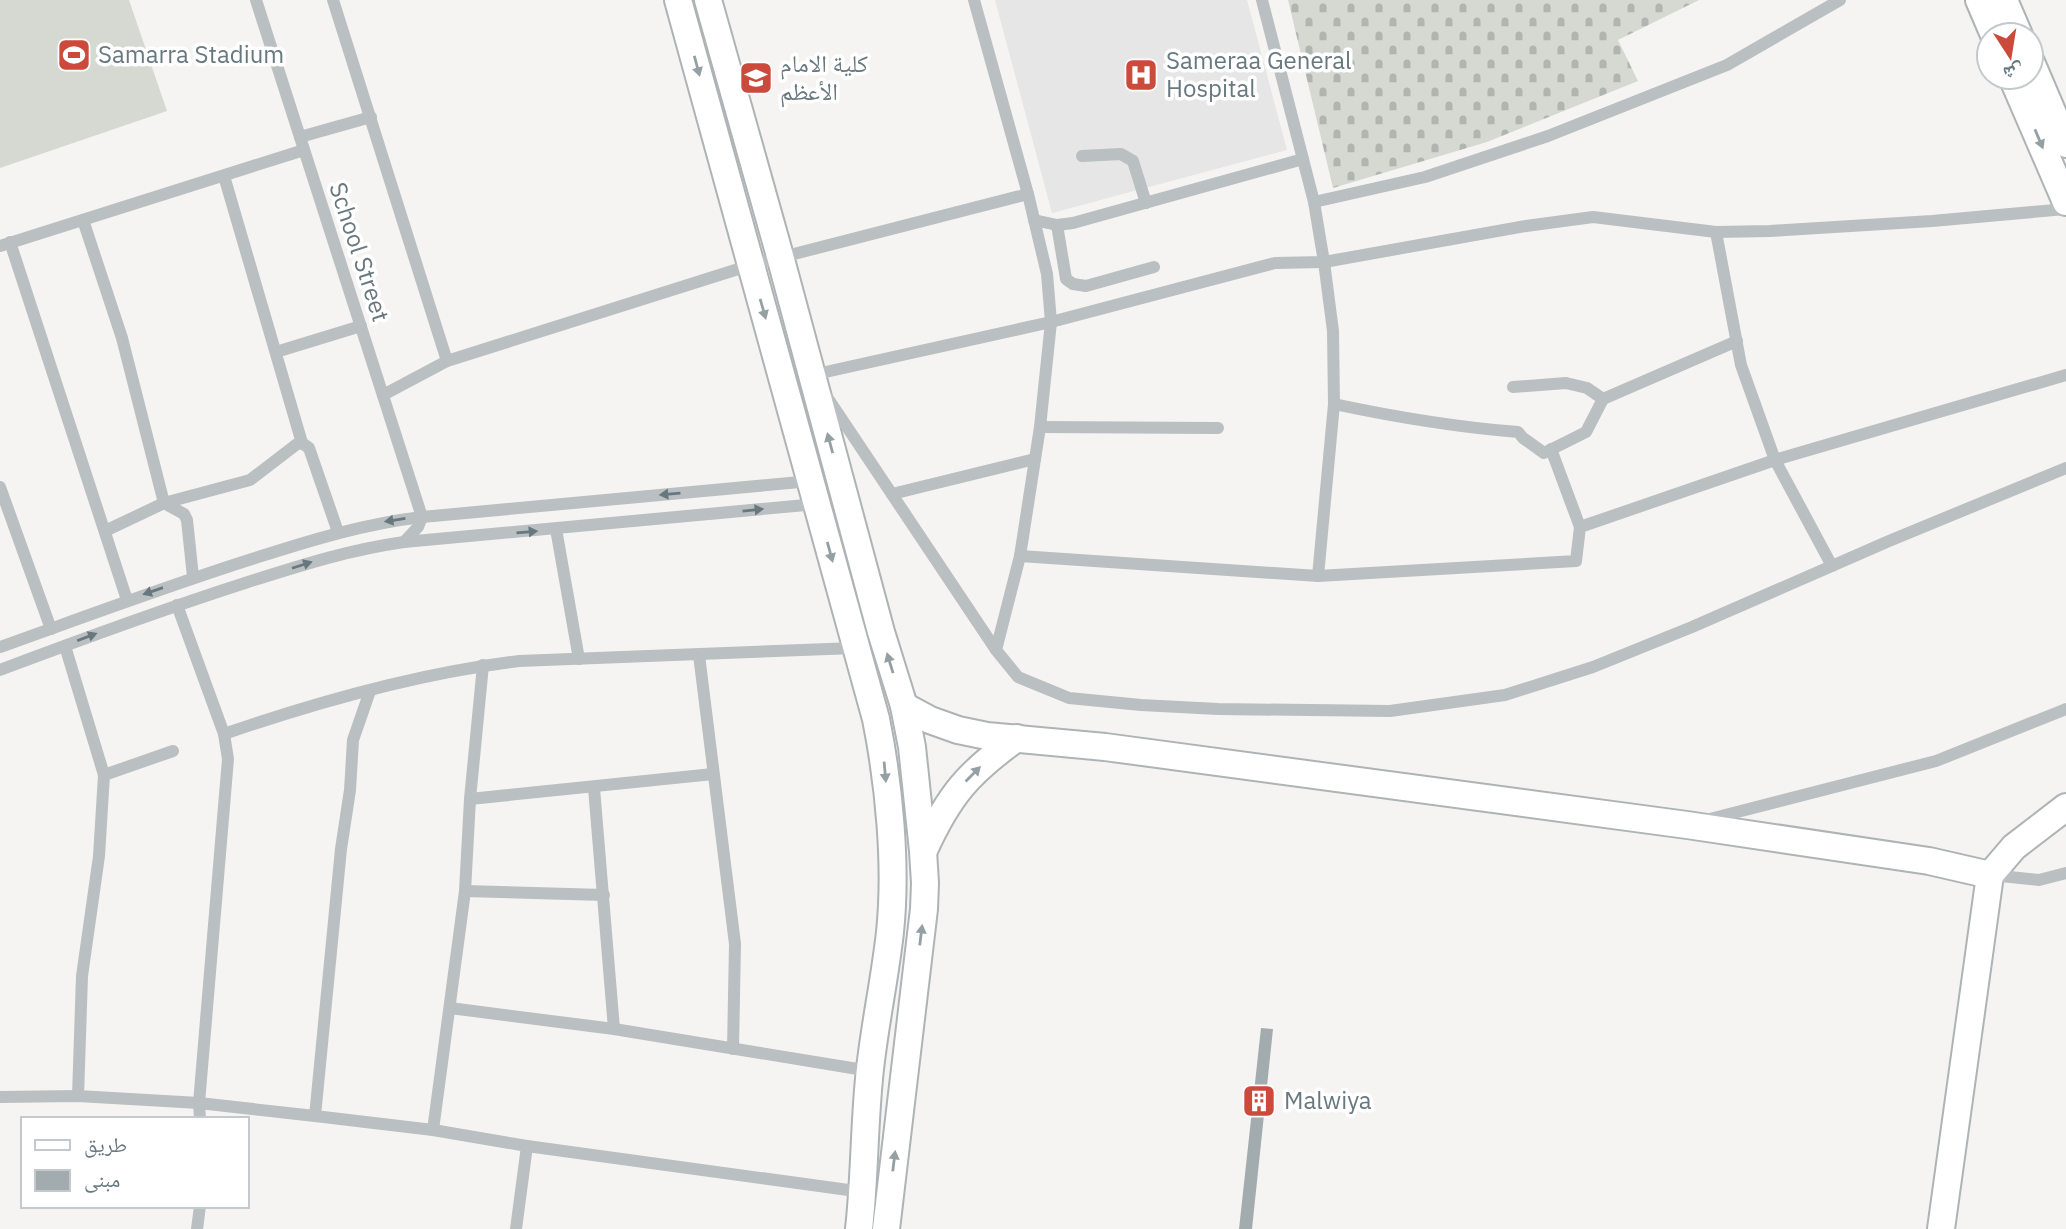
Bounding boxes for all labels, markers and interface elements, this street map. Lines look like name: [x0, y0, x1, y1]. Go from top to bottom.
north arrow: [1975, 21, 2045, 91]
sports icon: Samarra Stadium: [55, 36, 93, 74]
place label: Samarra Stadium: [98, 38, 284, 70]
place label: Sameraa General Hospital: [1166, 44, 1352, 104]
place label: كلية الامام الأعظم: [780, 47, 868, 108]
one-way arrow: [692, 55, 703, 77]
hospital icon: Sameraa General Hospital: [1122, 56, 1160, 94]
school or university icon: كلية الامام الأعظم: [737, 59, 775, 97]
text: ش: [2001, 59, 2026, 86]
one-way arrow: [2034, 129, 2045, 150]
street label: School Street: [322, 178, 398, 325]
one-way arrow: [758, 298, 769, 320]
one-way arrow: [825, 432, 835, 453]
one-way arrow: [659, 489, 681, 500]
one-way arrow: [742, 504, 764, 515]
one-way arrow: [384, 515, 406, 526]
one-way arrow: [516, 526, 538, 537]
one-way arrow: [825, 541, 836, 563]
one-way arrow: [292, 560, 313, 570]
one-way arrow: [143, 586, 164, 597]
one-way arrow: [76, 632, 97, 643]
one-way arrow: [885, 652, 895, 673]
one-way arrow: [880, 761, 891, 783]
one-way arrow: [964, 765, 981, 782]
one-way arrow: [916, 924, 927, 946]
building icon: Malwiya: [1240, 1082, 1278, 1120]
place label: Malwiya: [1284, 1084, 1372, 1116]
legend: [21, 1117, 248, 1208]
text: طريق: [84, 1130, 127, 1158]
one-way arrow: [889, 1150, 900, 1172]
text: مبنى: [84, 1165, 120, 1193]

